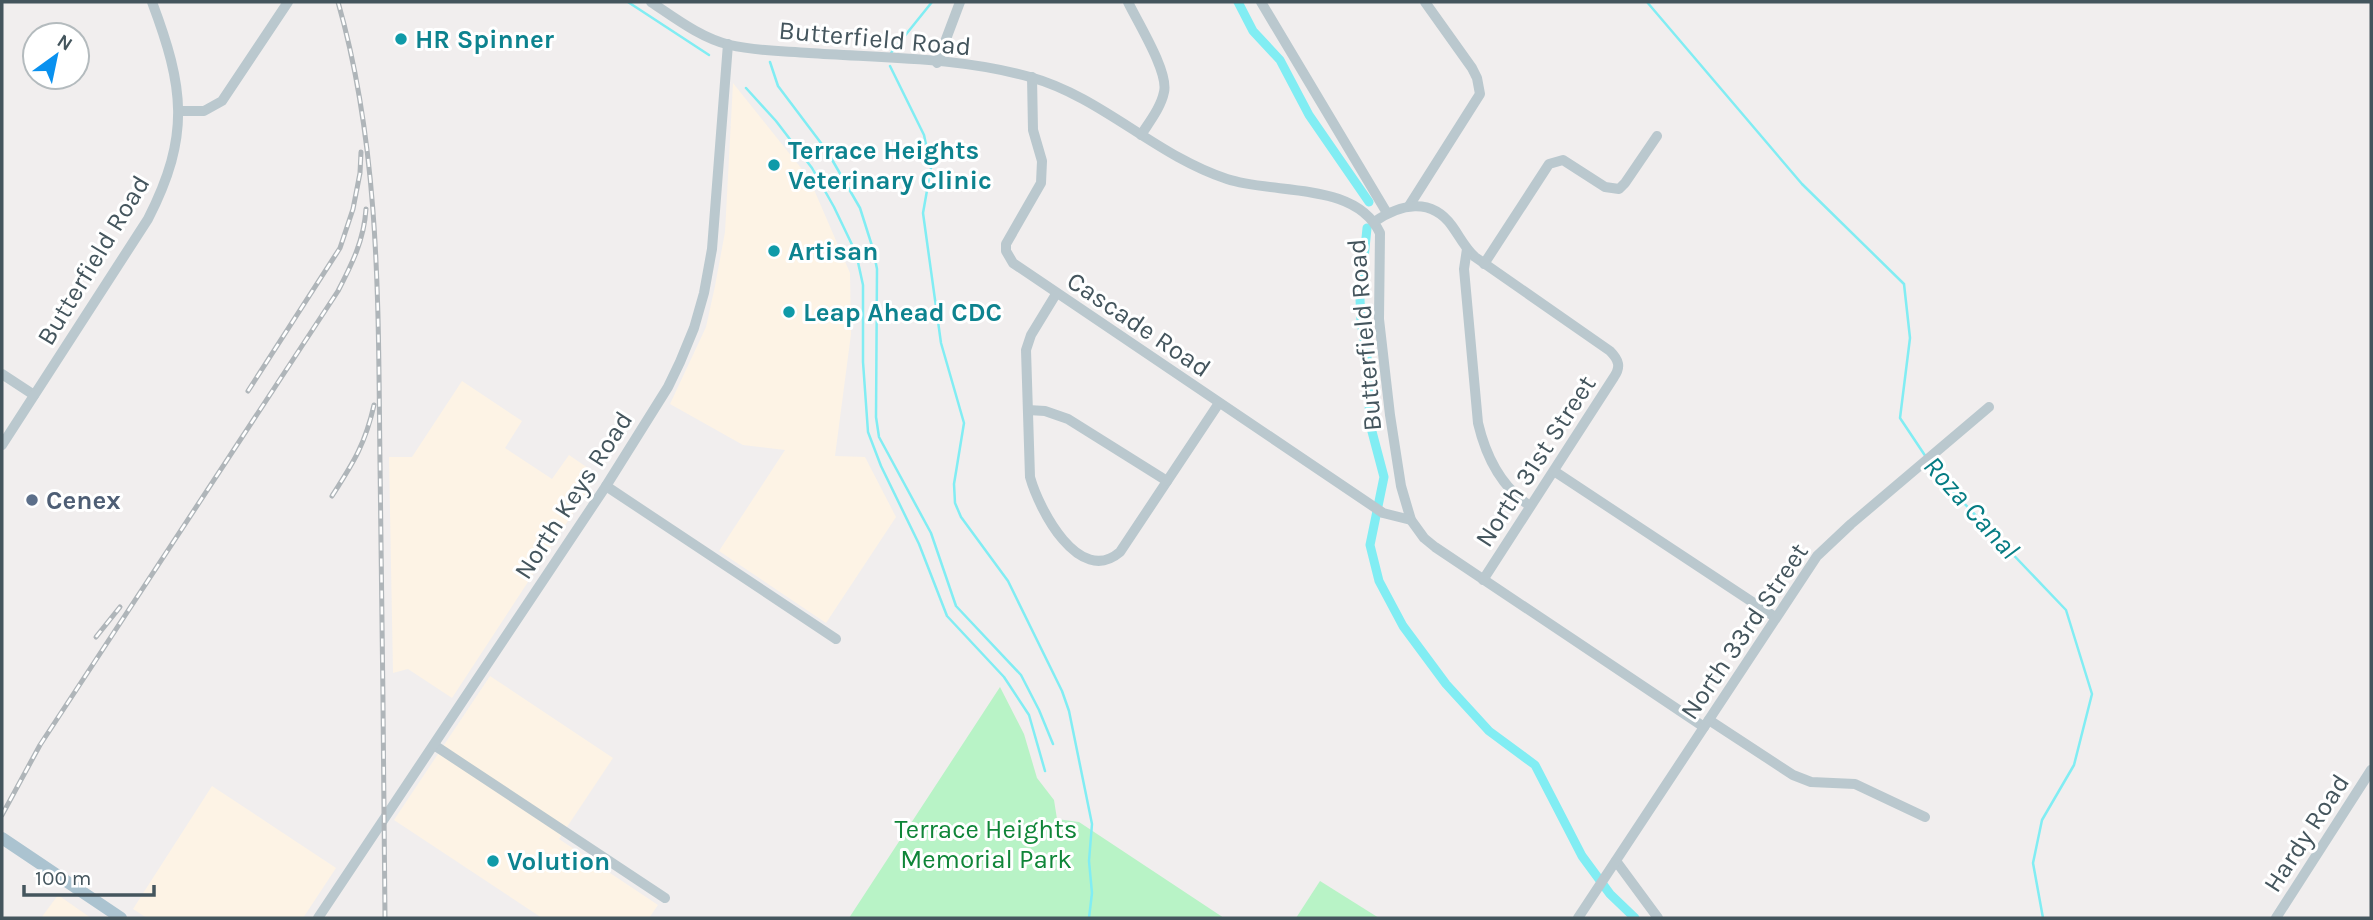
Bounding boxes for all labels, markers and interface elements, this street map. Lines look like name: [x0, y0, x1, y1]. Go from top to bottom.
street label: Butterfield Road: [778, 15, 972, 62]
north arrow: [21, 21, 91, 91]
place label: HR Spinner: [415, 24, 555, 55]
text: N: [53, 30, 76, 56]
marker: HR Spinner: [393, 31, 409, 47]
place label: Terrace Heights Veterinary Clinic: [788, 135, 992, 196]
marker: Terrace Heights Veterinary Clinic: [766, 157, 782, 173]
street label: Butterfield Road: [30, 170, 156, 351]
place label: Artisan: [788, 236, 878, 267]
street label: Butterfield Road: [1341, 238, 1388, 432]
marker: Artisan: [766, 243, 782, 259]
street label: Cascade Road: [1061, 265, 1216, 384]
place label: Leap Ahead CDC: [803, 297, 1002, 328]
marker: Leap Ahead CDC: [781, 304, 797, 320]
street label: North 31st Street: [1469, 370, 1602, 553]
street label: North Keys Road: [508, 405, 639, 585]
water label: Roza Canal: [1917, 449, 2026, 566]
place label: Cenex: [46, 485, 121, 516]
marker: Cenex: [24, 492, 40, 508]
street label: North 33rd Street: [1674, 537, 1815, 725]
street label: Hardy Road: [2257, 768, 2356, 898]
park label: Terrace Heights Memorial Park: [895, 814, 1077, 875]
place label: Volution: [507, 846, 610, 877]
scale bar: [24, 853, 154, 897]
marker: Volution: [485, 853, 501, 869]
text: 100 m: [35, 866, 92, 890]

